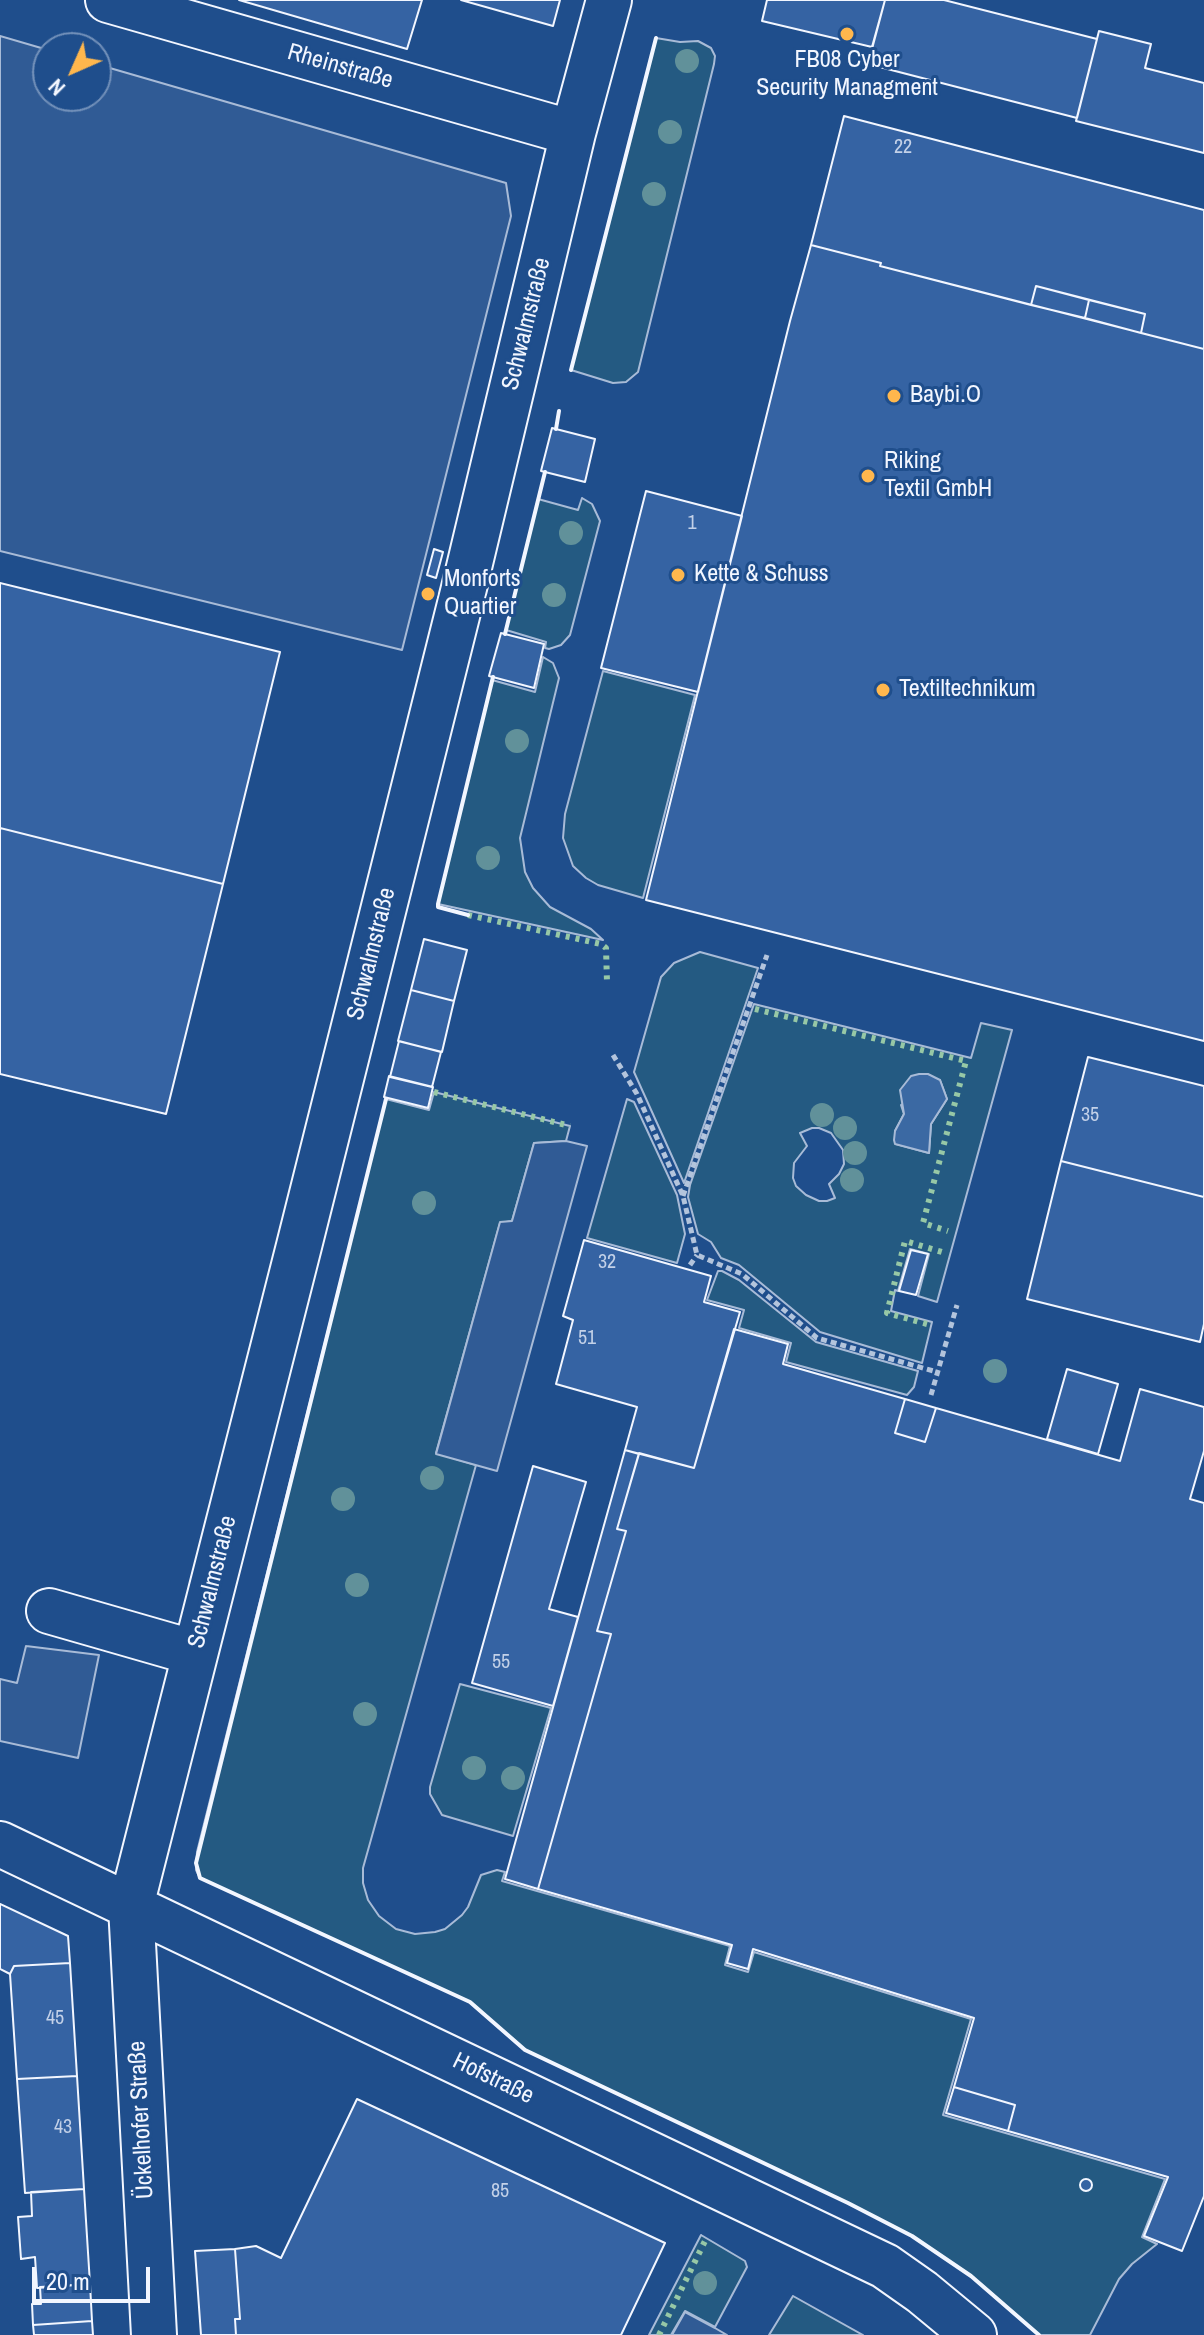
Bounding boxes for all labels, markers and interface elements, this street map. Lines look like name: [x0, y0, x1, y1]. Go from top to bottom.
marker: FB08 Cyber Security Managment: [838, 25, 856, 43]
north arrow: [32, 32, 112, 112]
street label: Rheinstraße: [284, 38, 396, 96]
place label: FB08 Cyber Security Managment: [756, 47, 938, 103]
text: N: [41, 72, 72, 103]
house number: 22: [894, 136, 912, 160]
street label: Schwalmstraße: [497, 255, 557, 393]
place label: Baybi.O: [910, 382, 981, 410]
marker: Baybi.O: [885, 387, 903, 405]
place label: Riking Textil GmbH: [884, 448, 992, 504]
marker: Riking Textil GmbH: [859, 467, 877, 485]
house number: 1: [687, 512, 697, 536]
place label: Kette & Schuss: [694, 561, 829, 589]
place label: Monforts Quartier: [444, 566, 521, 622]
marker: Kette & Schuss: [669, 566, 687, 584]
marker: Monforts Quartier: [419, 585, 437, 603]
place label: Textiltechnikum: [899, 676, 1036, 704]
marker: Textiltechnikum: [874, 681, 892, 699]
street label: Schwalmstraße: [342, 885, 402, 1023]
house number: 35: [1081, 1104, 1099, 1128]
house number: 32: [598, 1251, 616, 1275]
house number: 51: [578, 1327, 596, 1351]
street label: Schwalmstraße: [183, 1513, 243, 1651]
house number: 55: [492, 1651, 510, 1675]
house number: 45: [46, 2007, 64, 2031]
street label: Ückelhofer Straße: [123, 2040, 161, 2200]
street label: Hofstraße: [448, 2047, 538, 2111]
house number: 43: [54, 2116, 72, 2140]
house number: 85: [491, 2180, 509, 2204]
scale bar: [36, 2251, 154, 2301]
text: 20 m: [46, 2265, 90, 2297]

